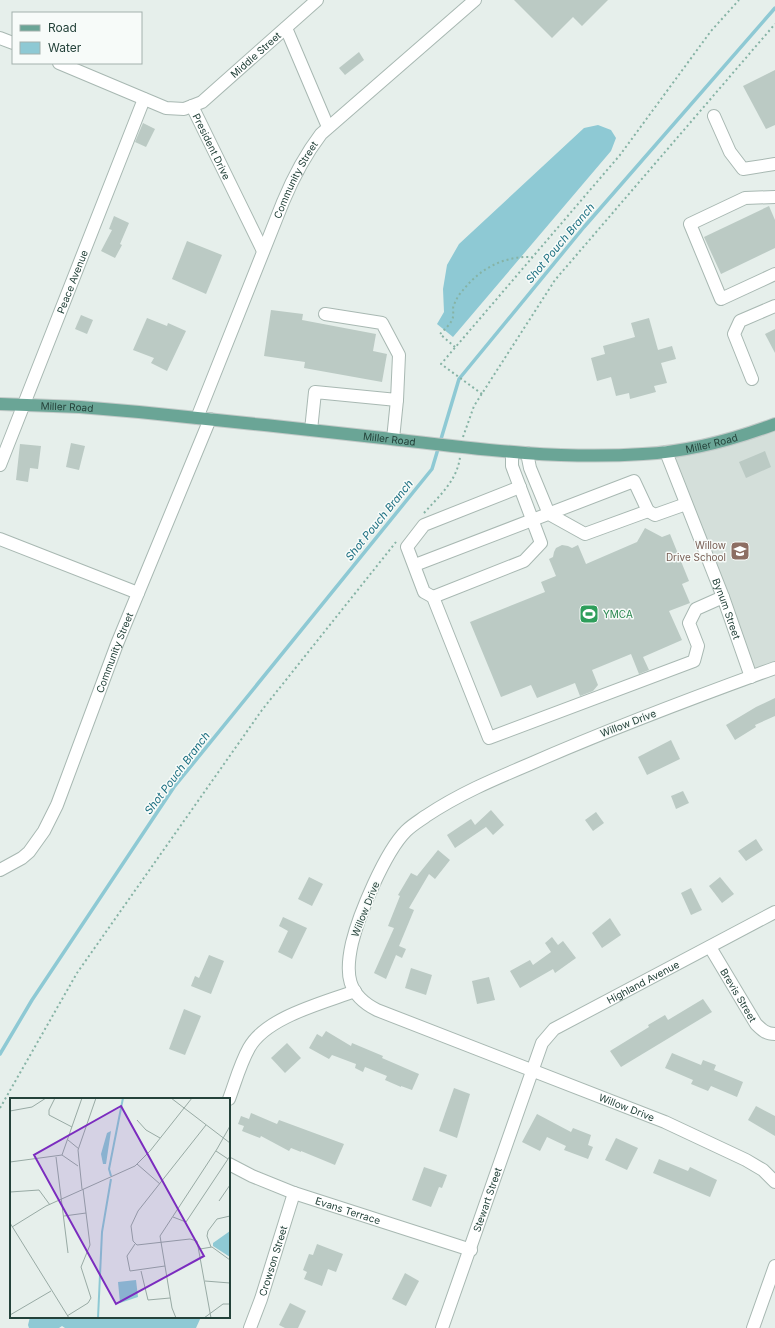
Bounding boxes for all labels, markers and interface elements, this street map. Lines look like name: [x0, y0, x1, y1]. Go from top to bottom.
legend: [12, 12, 142, 64]
text: Road: [48, 20, 77, 35]
street label: Middle Street: [228, 29, 284, 80]
text: Water: [48, 40, 82, 55]
street label: President Drive: [190, 111, 233, 182]
street label: Community Street: [271, 138, 320, 220]
water label: Shot Pouch Branch: [522, 200, 598, 286]
street label: Peace Avenue: [54, 248, 90, 315]
street label: Miller Road: [40, 400, 94, 414]
street label: Miller Road: [362, 430, 416, 448]
street label: Miller Road: [685, 431, 739, 455]
water label: Shot Pouch Branch: [342, 476, 416, 563]
place label: Willow Drive School: [666, 539, 726, 563]
school or university icon: Willow Drive School: [729, 540, 751, 562]
street label: Bynum Street: [710, 576, 743, 641]
sports icon: YMCA: [578, 603, 600, 625]
place label: YMCA: [603, 608, 633, 620]
street label: Community Street: [93, 610, 136, 694]
street label: Willow Drive: [598, 707, 658, 739]
water label: Shot Pouch Branch: [141, 728, 213, 817]
street label: Willow Drive: [348, 879, 382, 938]
street label: Highland Avenue: [605, 958, 681, 1006]
street label: Brevis Street: [718, 966, 760, 1025]
street label: Willow Drive: [597, 1091, 656, 1123]
inset map: [10, 1098, 230, 1318]
street label: Stewart Street: [470, 1165, 504, 1233]
street label: Evans Terrace: [314, 1194, 382, 1227]
street label: Crowson Street: [256, 1223, 290, 1298]

